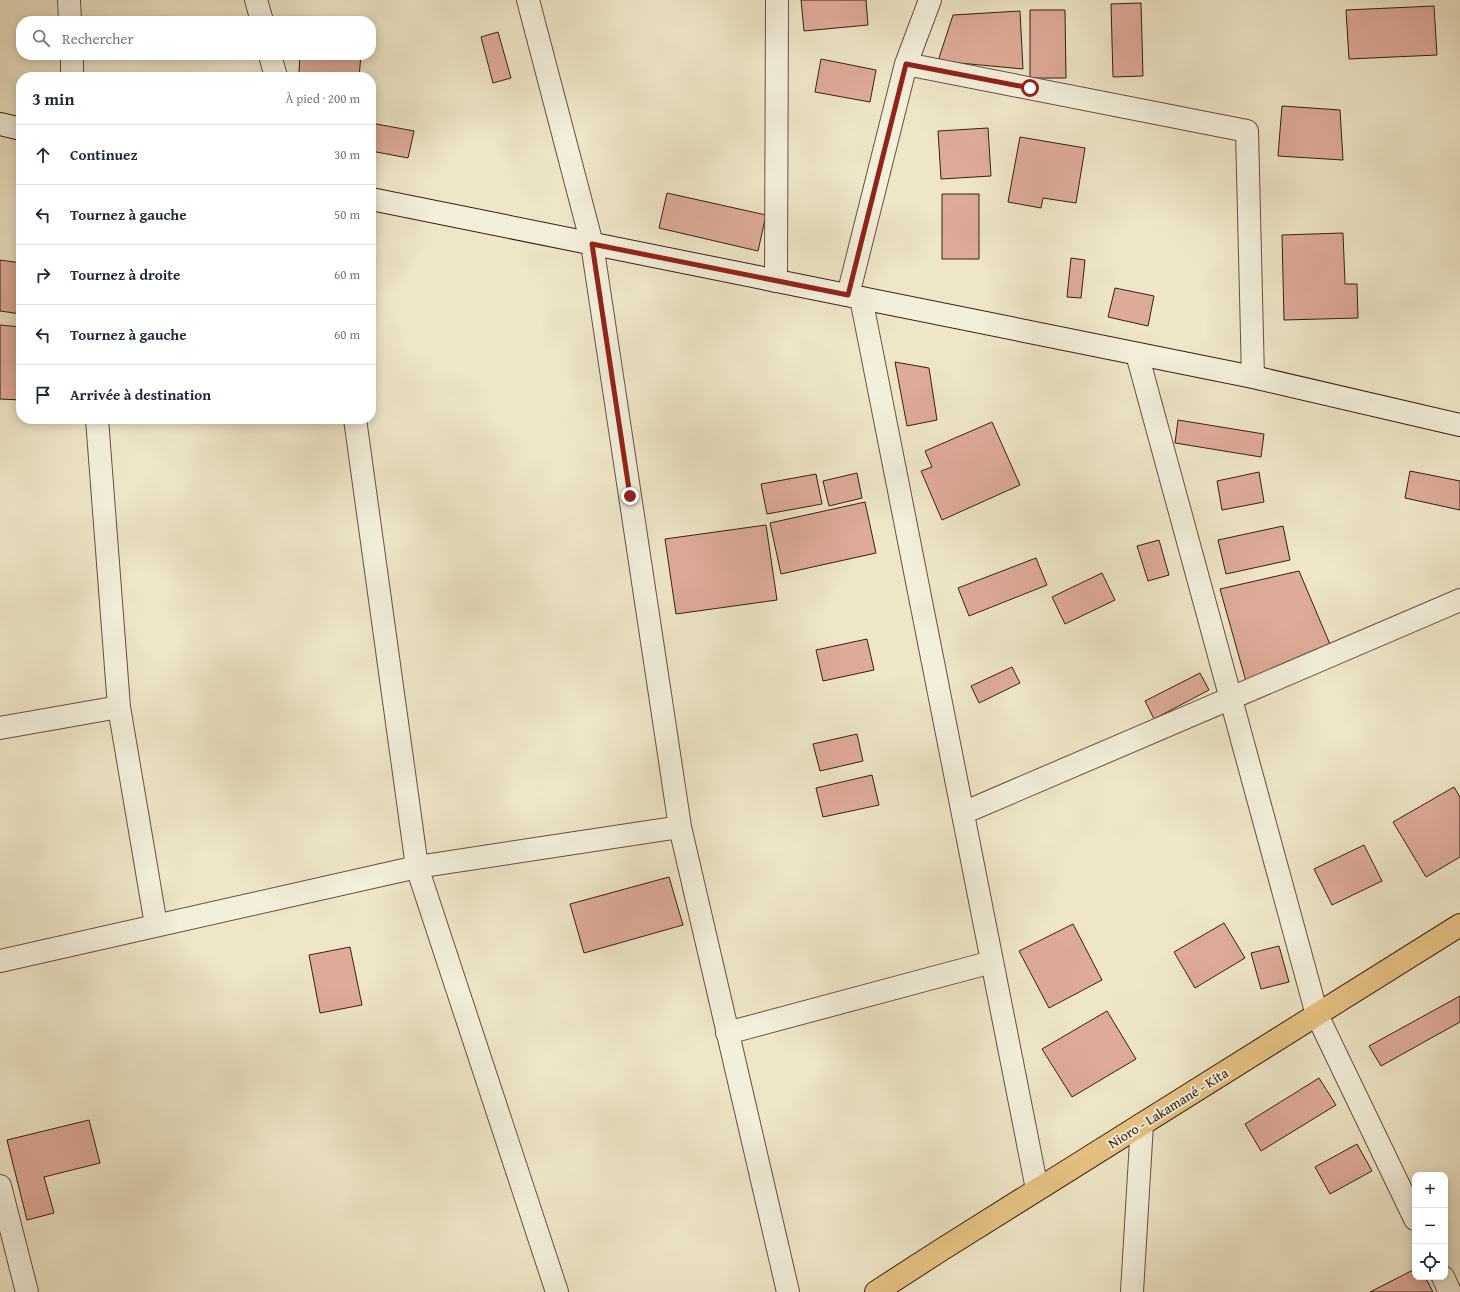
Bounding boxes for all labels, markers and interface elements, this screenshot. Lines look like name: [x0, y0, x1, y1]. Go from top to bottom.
search box: [16, 16, 376, 60]
icon: search: [30, 27, 52, 49]
text: Rechercher: [62, 28, 134, 49]
route start: [1021, 79, 1039, 97]
text: 3 min: [32, 86, 74, 111]
text: À pied · 200 m: [285, 89, 360, 108]
icon: ahead: [32, 144, 54, 166]
text: Continuez: [70, 144, 138, 165]
text: 30 m: [334, 145, 360, 164]
icon: left: [32, 204, 54, 226]
text: Tournez à gauche: [70, 204, 187, 225]
text: 50 m: [334, 205, 360, 224]
icon: right: [32, 264, 54, 286]
text: Tournez à droite: [70, 264, 180, 285]
text: 60 m: [334, 265, 360, 284]
icon: left: [32, 324, 54, 346]
text: Tournez à gauche: [70, 324, 187, 345]
text: 60 m: [334, 325, 360, 344]
icon: arrive: [32, 384, 54, 406]
text: Arrivée à destination: [70, 384, 211, 405]
route end: [621, 487, 639, 505]
street label: Nioro - Lakamané - Kita: [1104, 1063, 1232, 1153]
map controls: [1412, 1172, 1448, 1280]
button: +: [1412, 1172, 1448, 1208]
button: −: [1412, 1208, 1448, 1244]
button: locate: [1412, 1244, 1448, 1280]

